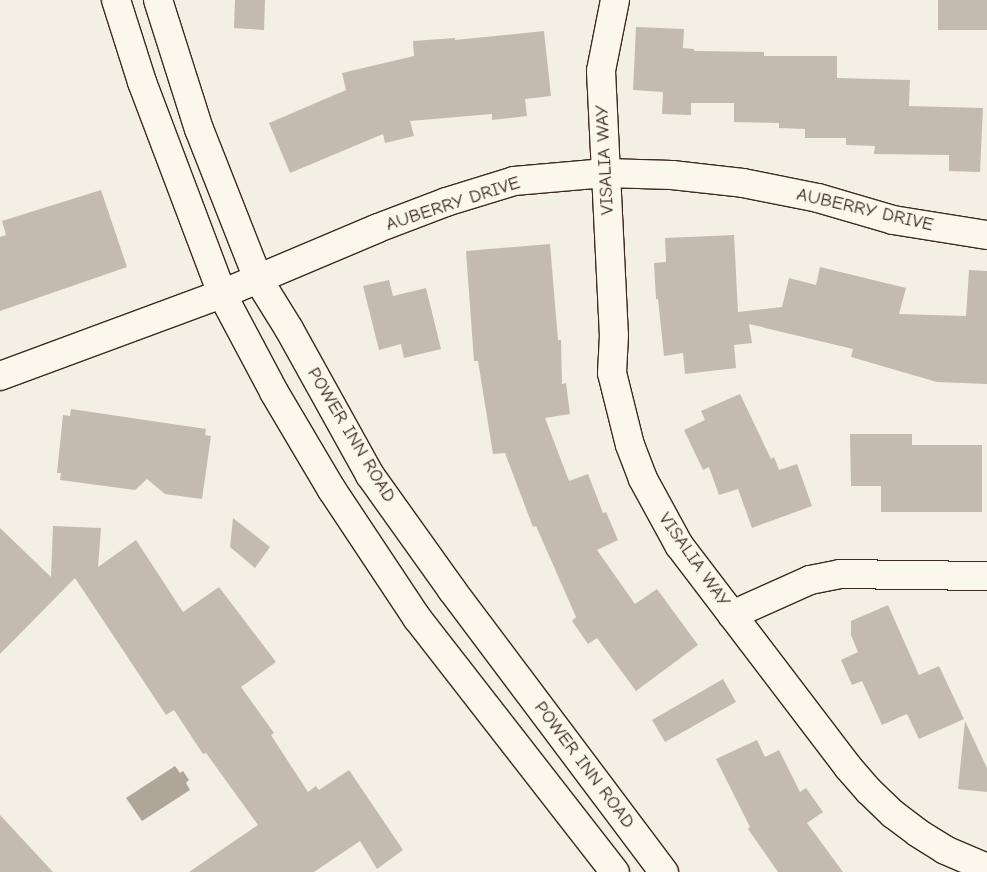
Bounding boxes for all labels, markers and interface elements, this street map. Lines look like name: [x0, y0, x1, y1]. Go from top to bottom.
street label: VISALIA WAY: [591, 104, 619, 216]
street label: AUBERRY DRIVE: [383, 172, 523, 236]
street label: AUBERRY DRIVE: [794, 183, 936, 237]
street label: POWER INN ROAD: [302, 363, 400, 507]
street label: VISALIA WAY: [653, 508, 735, 612]
street label: POWER INN ROAD: [529, 697, 639, 833]

